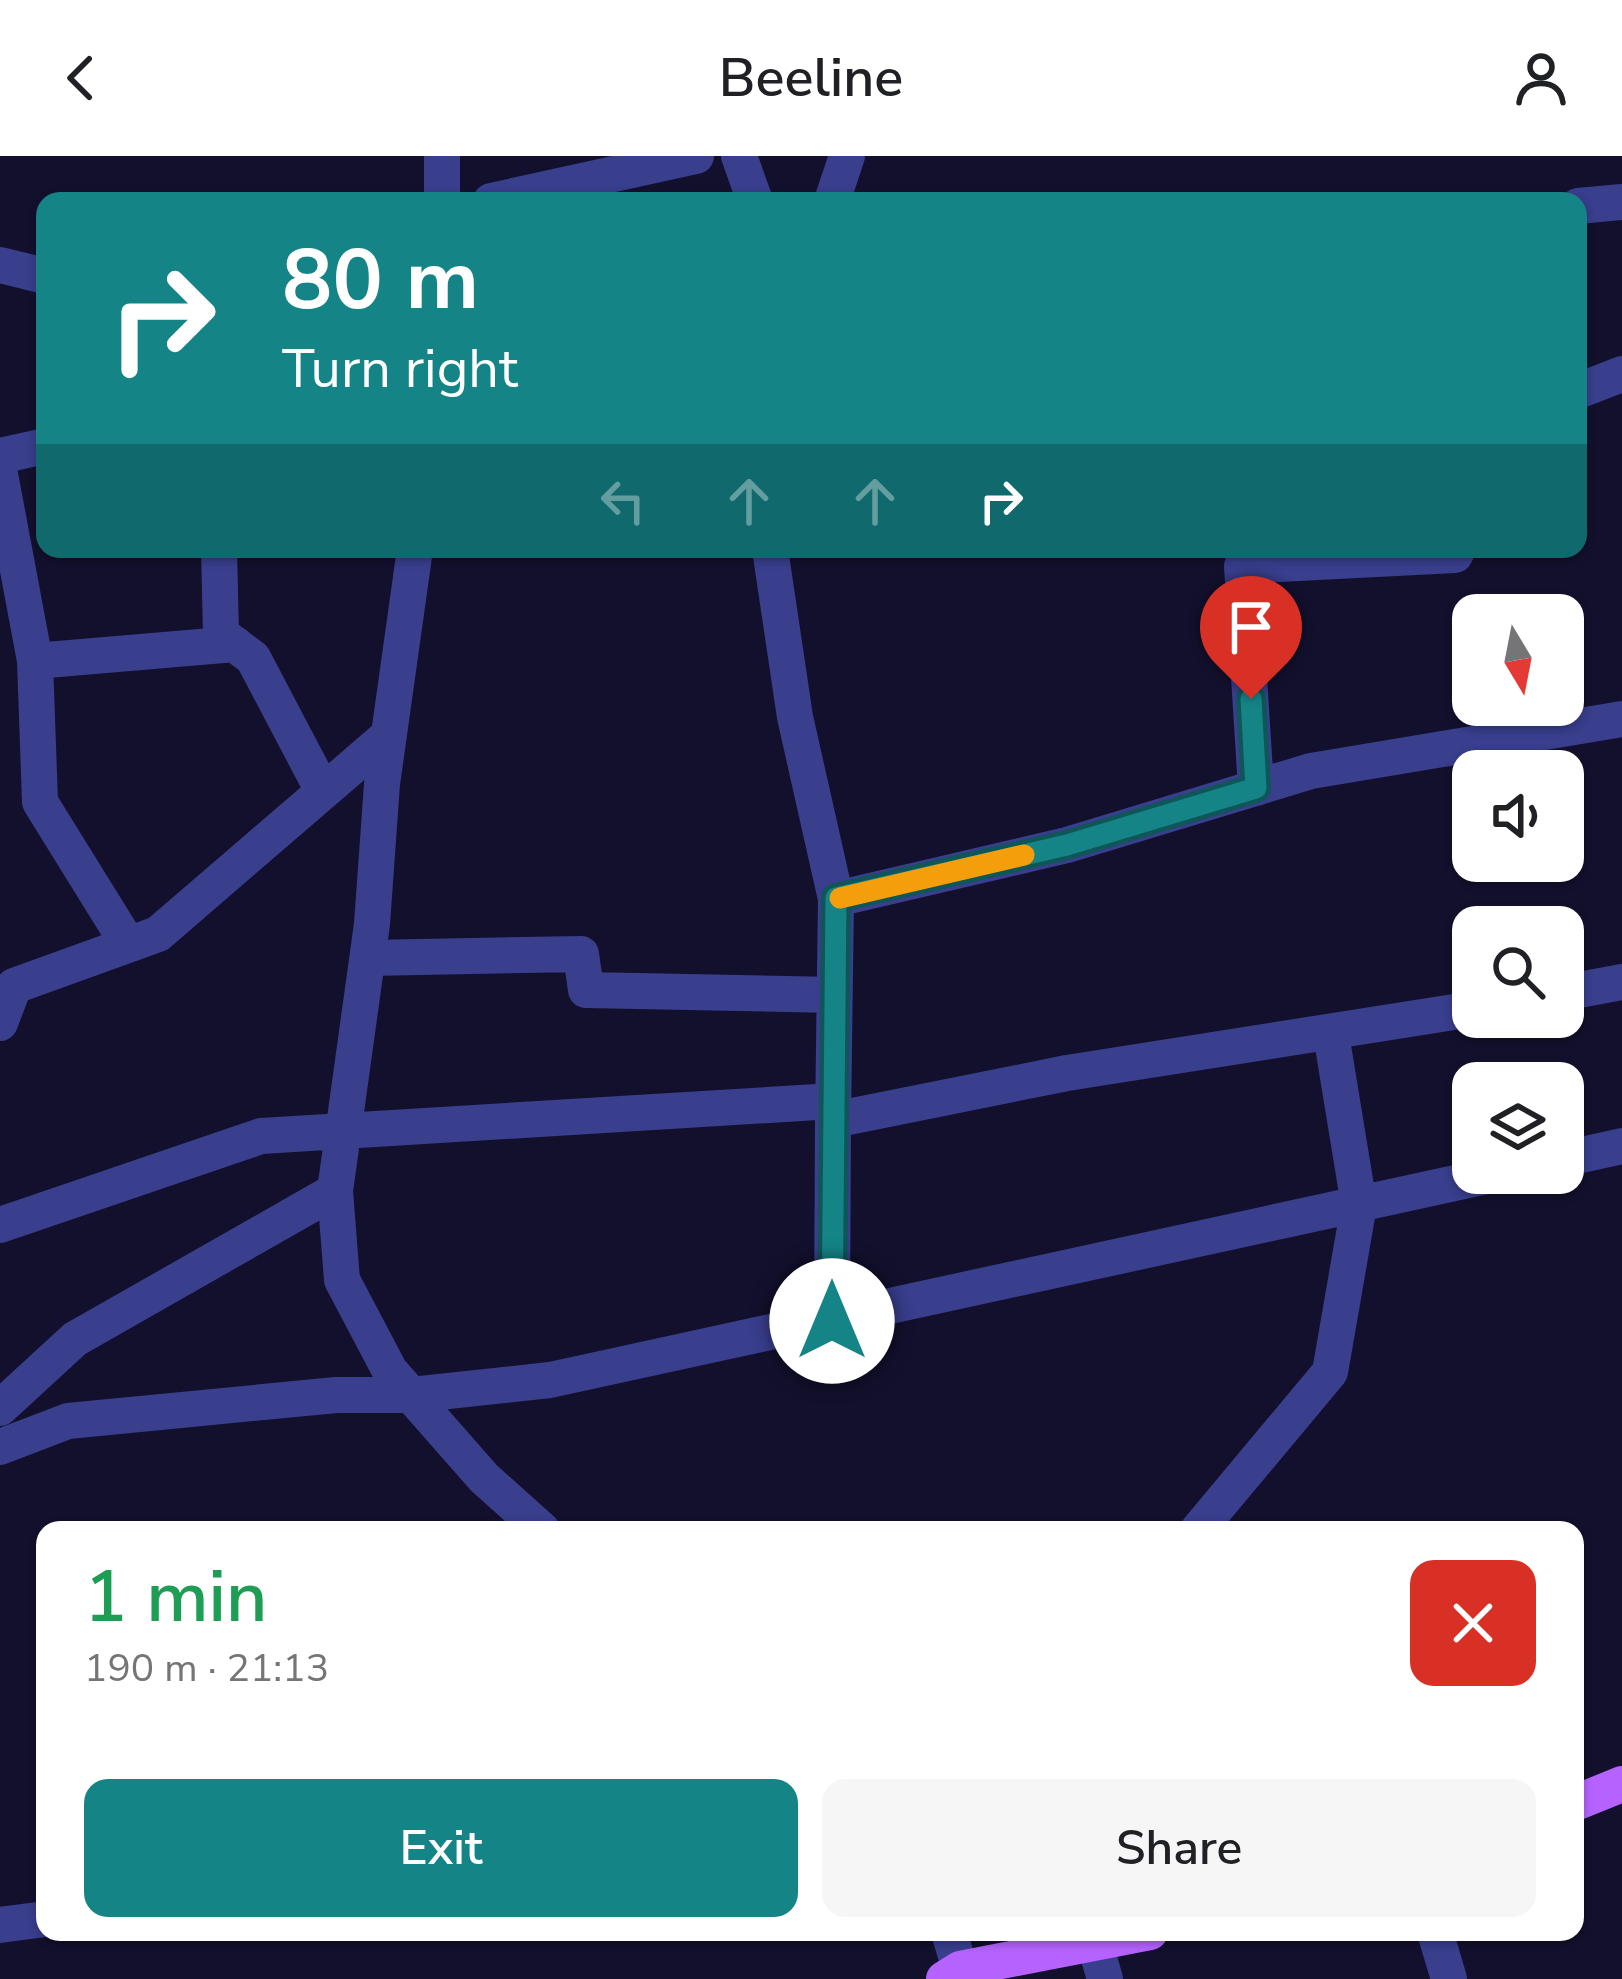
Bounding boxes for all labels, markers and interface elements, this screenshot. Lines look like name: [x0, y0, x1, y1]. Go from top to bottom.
text: Beeline: [719, 41, 903, 115]
icon: back: [48, 45, 114, 111]
icon: person: [1508, 45, 1574, 111]
text: 80 m: [282, 223, 479, 338]
icon: right: [84, 240, 240, 396]
text: Turn right: [282, 332, 518, 406]
icon: left: [590, 468, 656, 534]
icon: ahead: [716, 468, 782, 534]
icon: ahead: [842, 468, 908, 534]
icon: right: [968, 468, 1034, 534]
pin: [1200, 576, 1302, 699]
icon: arrive: [1218, 594, 1284, 660]
north arrow: [1452, 594, 1584, 726]
map controls: [1452, 594, 1584, 1194]
button: sound: [1452, 750, 1584, 882]
button: search: [1452, 906, 1584, 1038]
button: layers: [1452, 1062, 1584, 1194]
position arrow: [769, 1258, 895, 1384]
text: 1 min: [84, 1548, 267, 1646]
button: close: [1410, 1560, 1536, 1686]
text: 190 m · 21:13: [84, 1642, 329, 1695]
button: Exit: [84, 1779, 798, 1917]
button: Share: [822, 1779, 1536, 1917]

